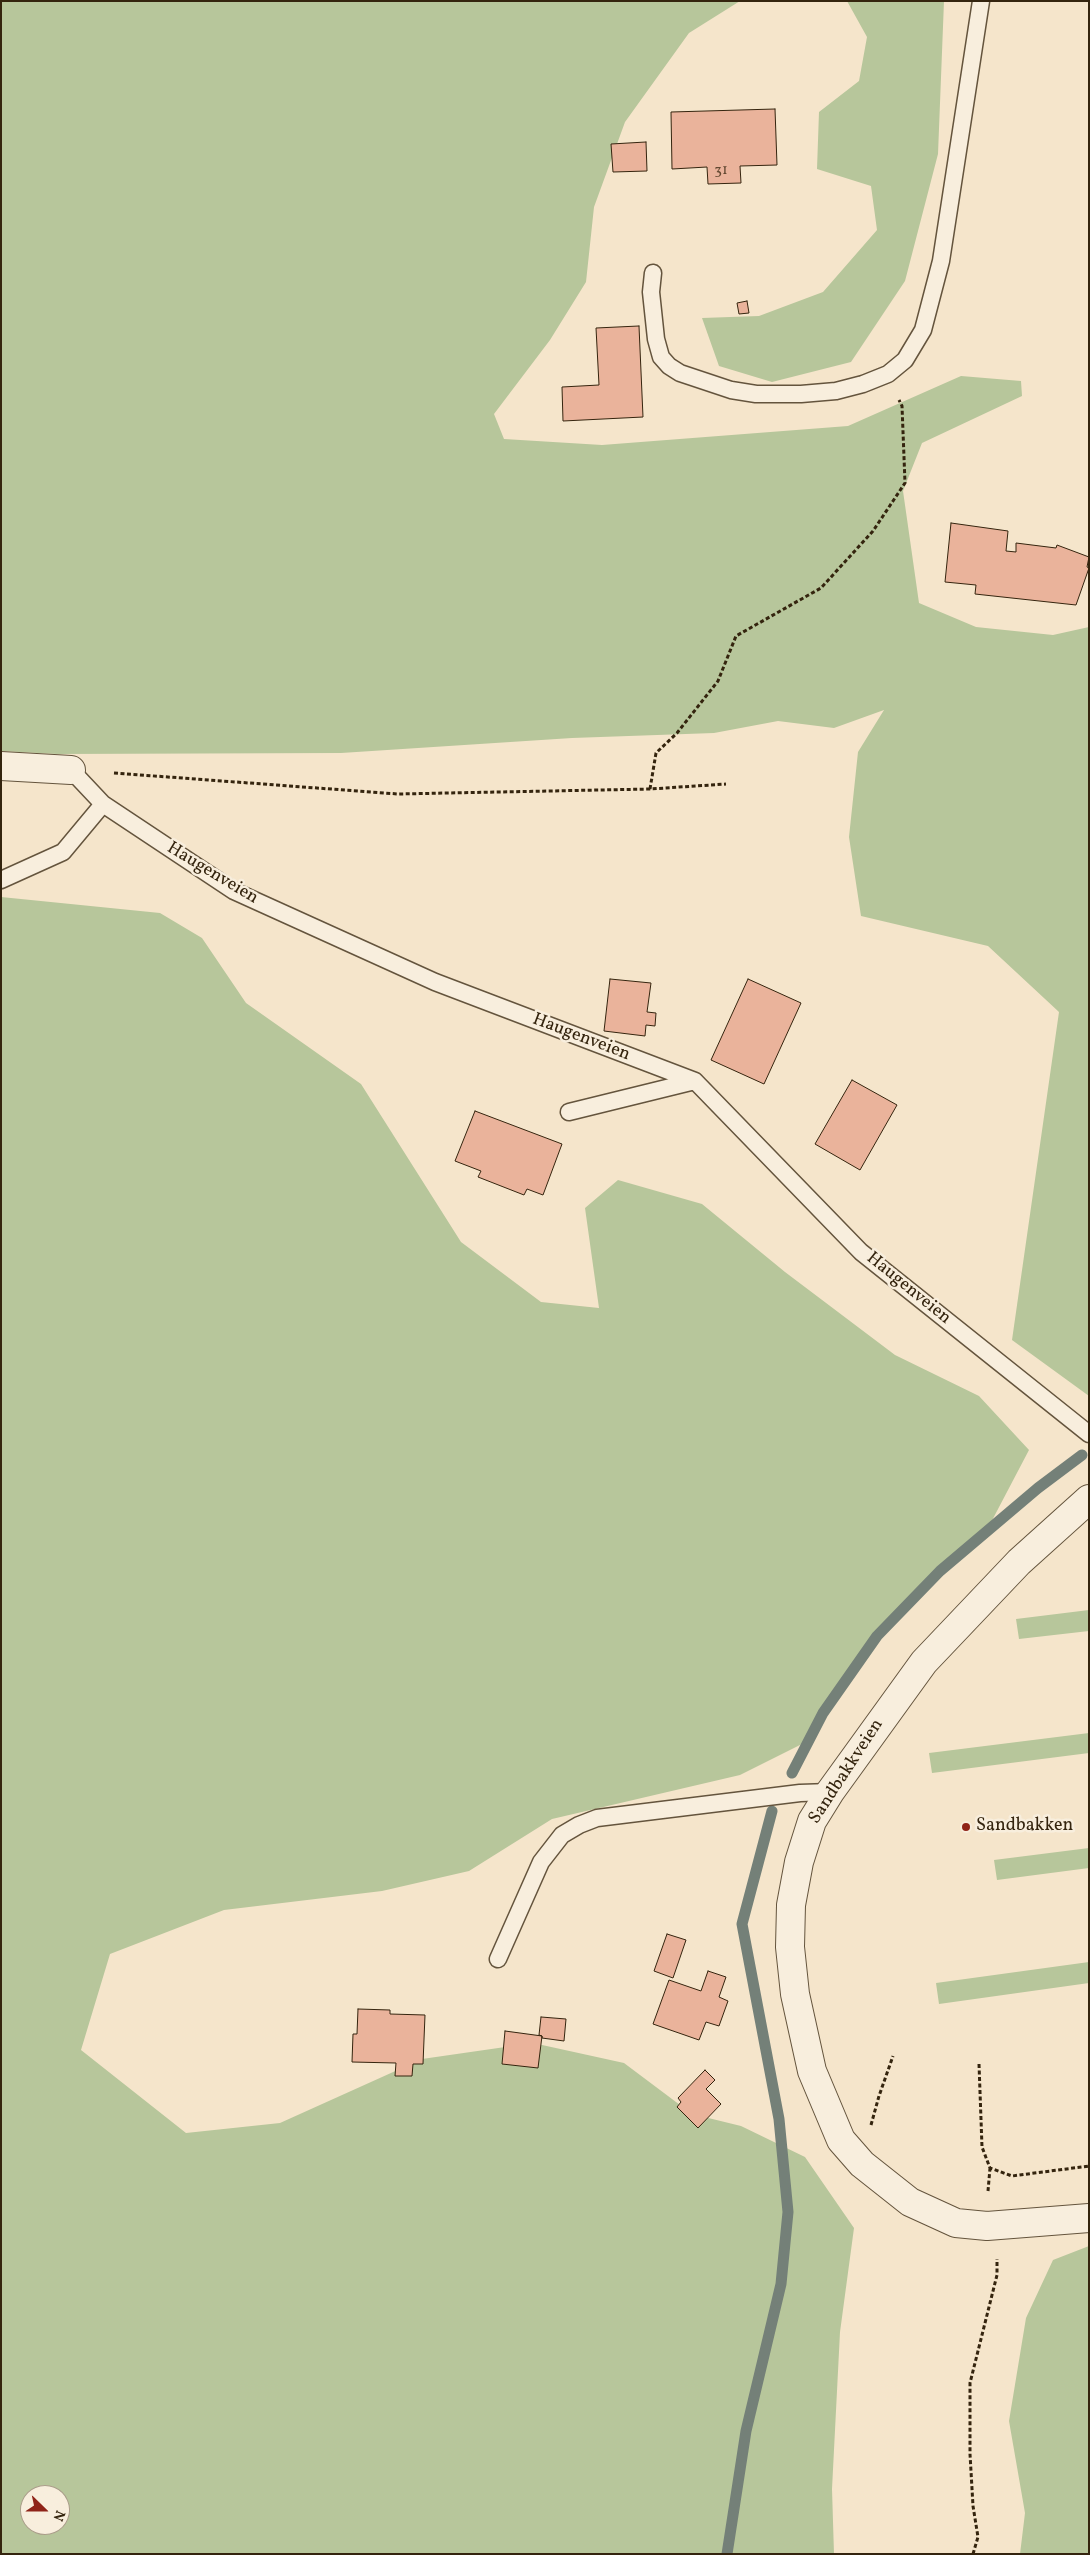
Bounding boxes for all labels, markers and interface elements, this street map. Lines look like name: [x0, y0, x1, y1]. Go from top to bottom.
house number: 31: [714, 162, 728, 180]
street label: Haugenveien: [162, 838, 262, 910]
street label: Haugenveien: [529, 1009, 633, 1067]
street label: Haugenveien: [861, 1248, 955, 1330]
street label: Sandbakkveien: [805, 1715, 889, 1829]
place label: Sandbakken: [976, 1816, 1073, 1838]
marker: Sandbakken: [960, 1821, 972, 1833]
north arrow: [20, 2485, 70, 2535]
text: N: [48, 2507, 69, 2524]

